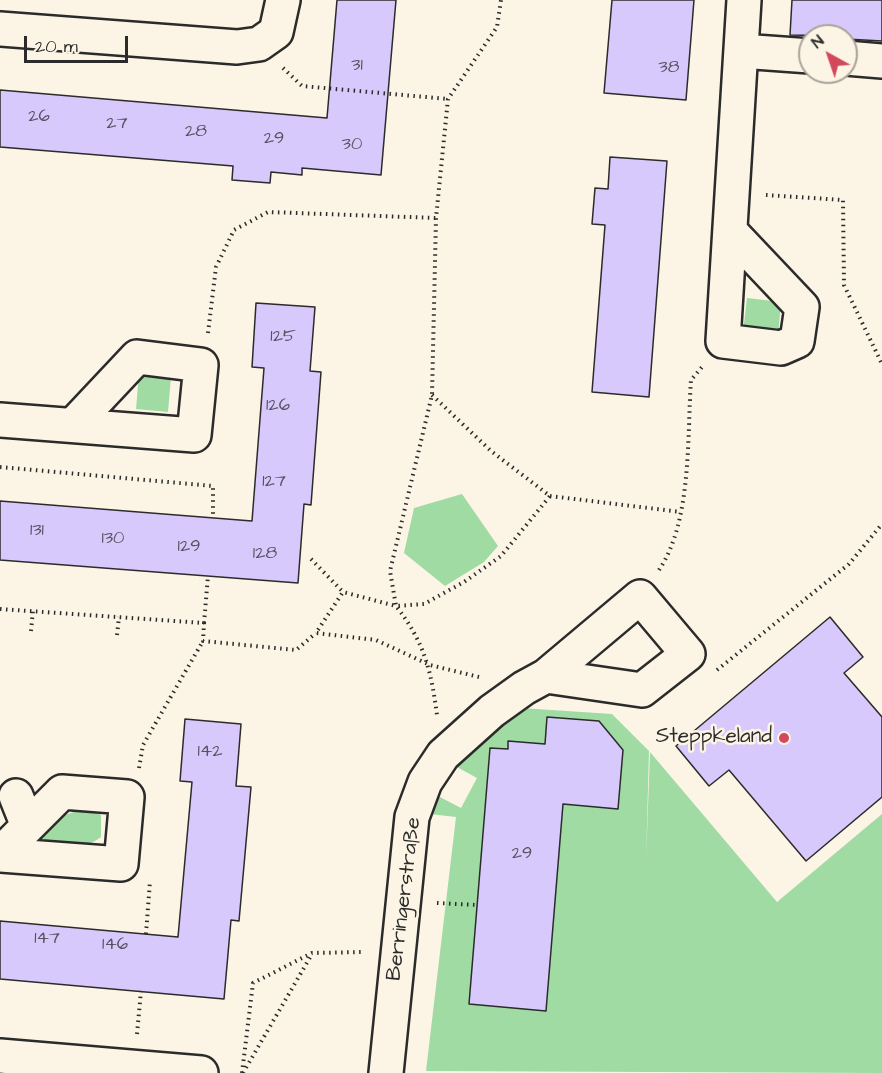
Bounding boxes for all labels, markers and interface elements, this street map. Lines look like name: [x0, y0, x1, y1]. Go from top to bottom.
scale bar: [27, 24, 130, 62]
north arrow: [798, 24, 858, 84]
text: N: [807, 30, 829, 53]
text: 20 m: [35, 34, 78, 59]
house number: 31: [351, 55, 363, 77]
house number: 38: [659, 57, 679, 79]
house number: 26: [28, 106, 50, 128]
house number: 27: [106, 113, 128, 135]
house number: 28: [185, 121, 207, 143]
house number: 29: [264, 128, 284, 150]
house number: 30: [342, 134, 362, 156]
house number: 125: [270, 326, 296, 348]
house number: 126: [266, 395, 290, 417]
house number: 127: [262, 471, 286, 493]
house number: 131: [30, 520, 44, 542]
house number: 130: [102, 528, 124, 550]
house number: 129: [178, 536, 200, 558]
house number: 128: [253, 543, 277, 565]
place label: Steppkeland: [656, 725, 772, 751]
marker: Steppkeland: [777, 731, 791, 745]
house number: 142: [198, 741, 222, 763]
street label: Berringerstraße: [382, 816, 428, 982]
house number: 29: [512, 843, 532, 865]
house number: 147: [34, 928, 60, 950]
house number: 146: [102, 934, 128, 956]

